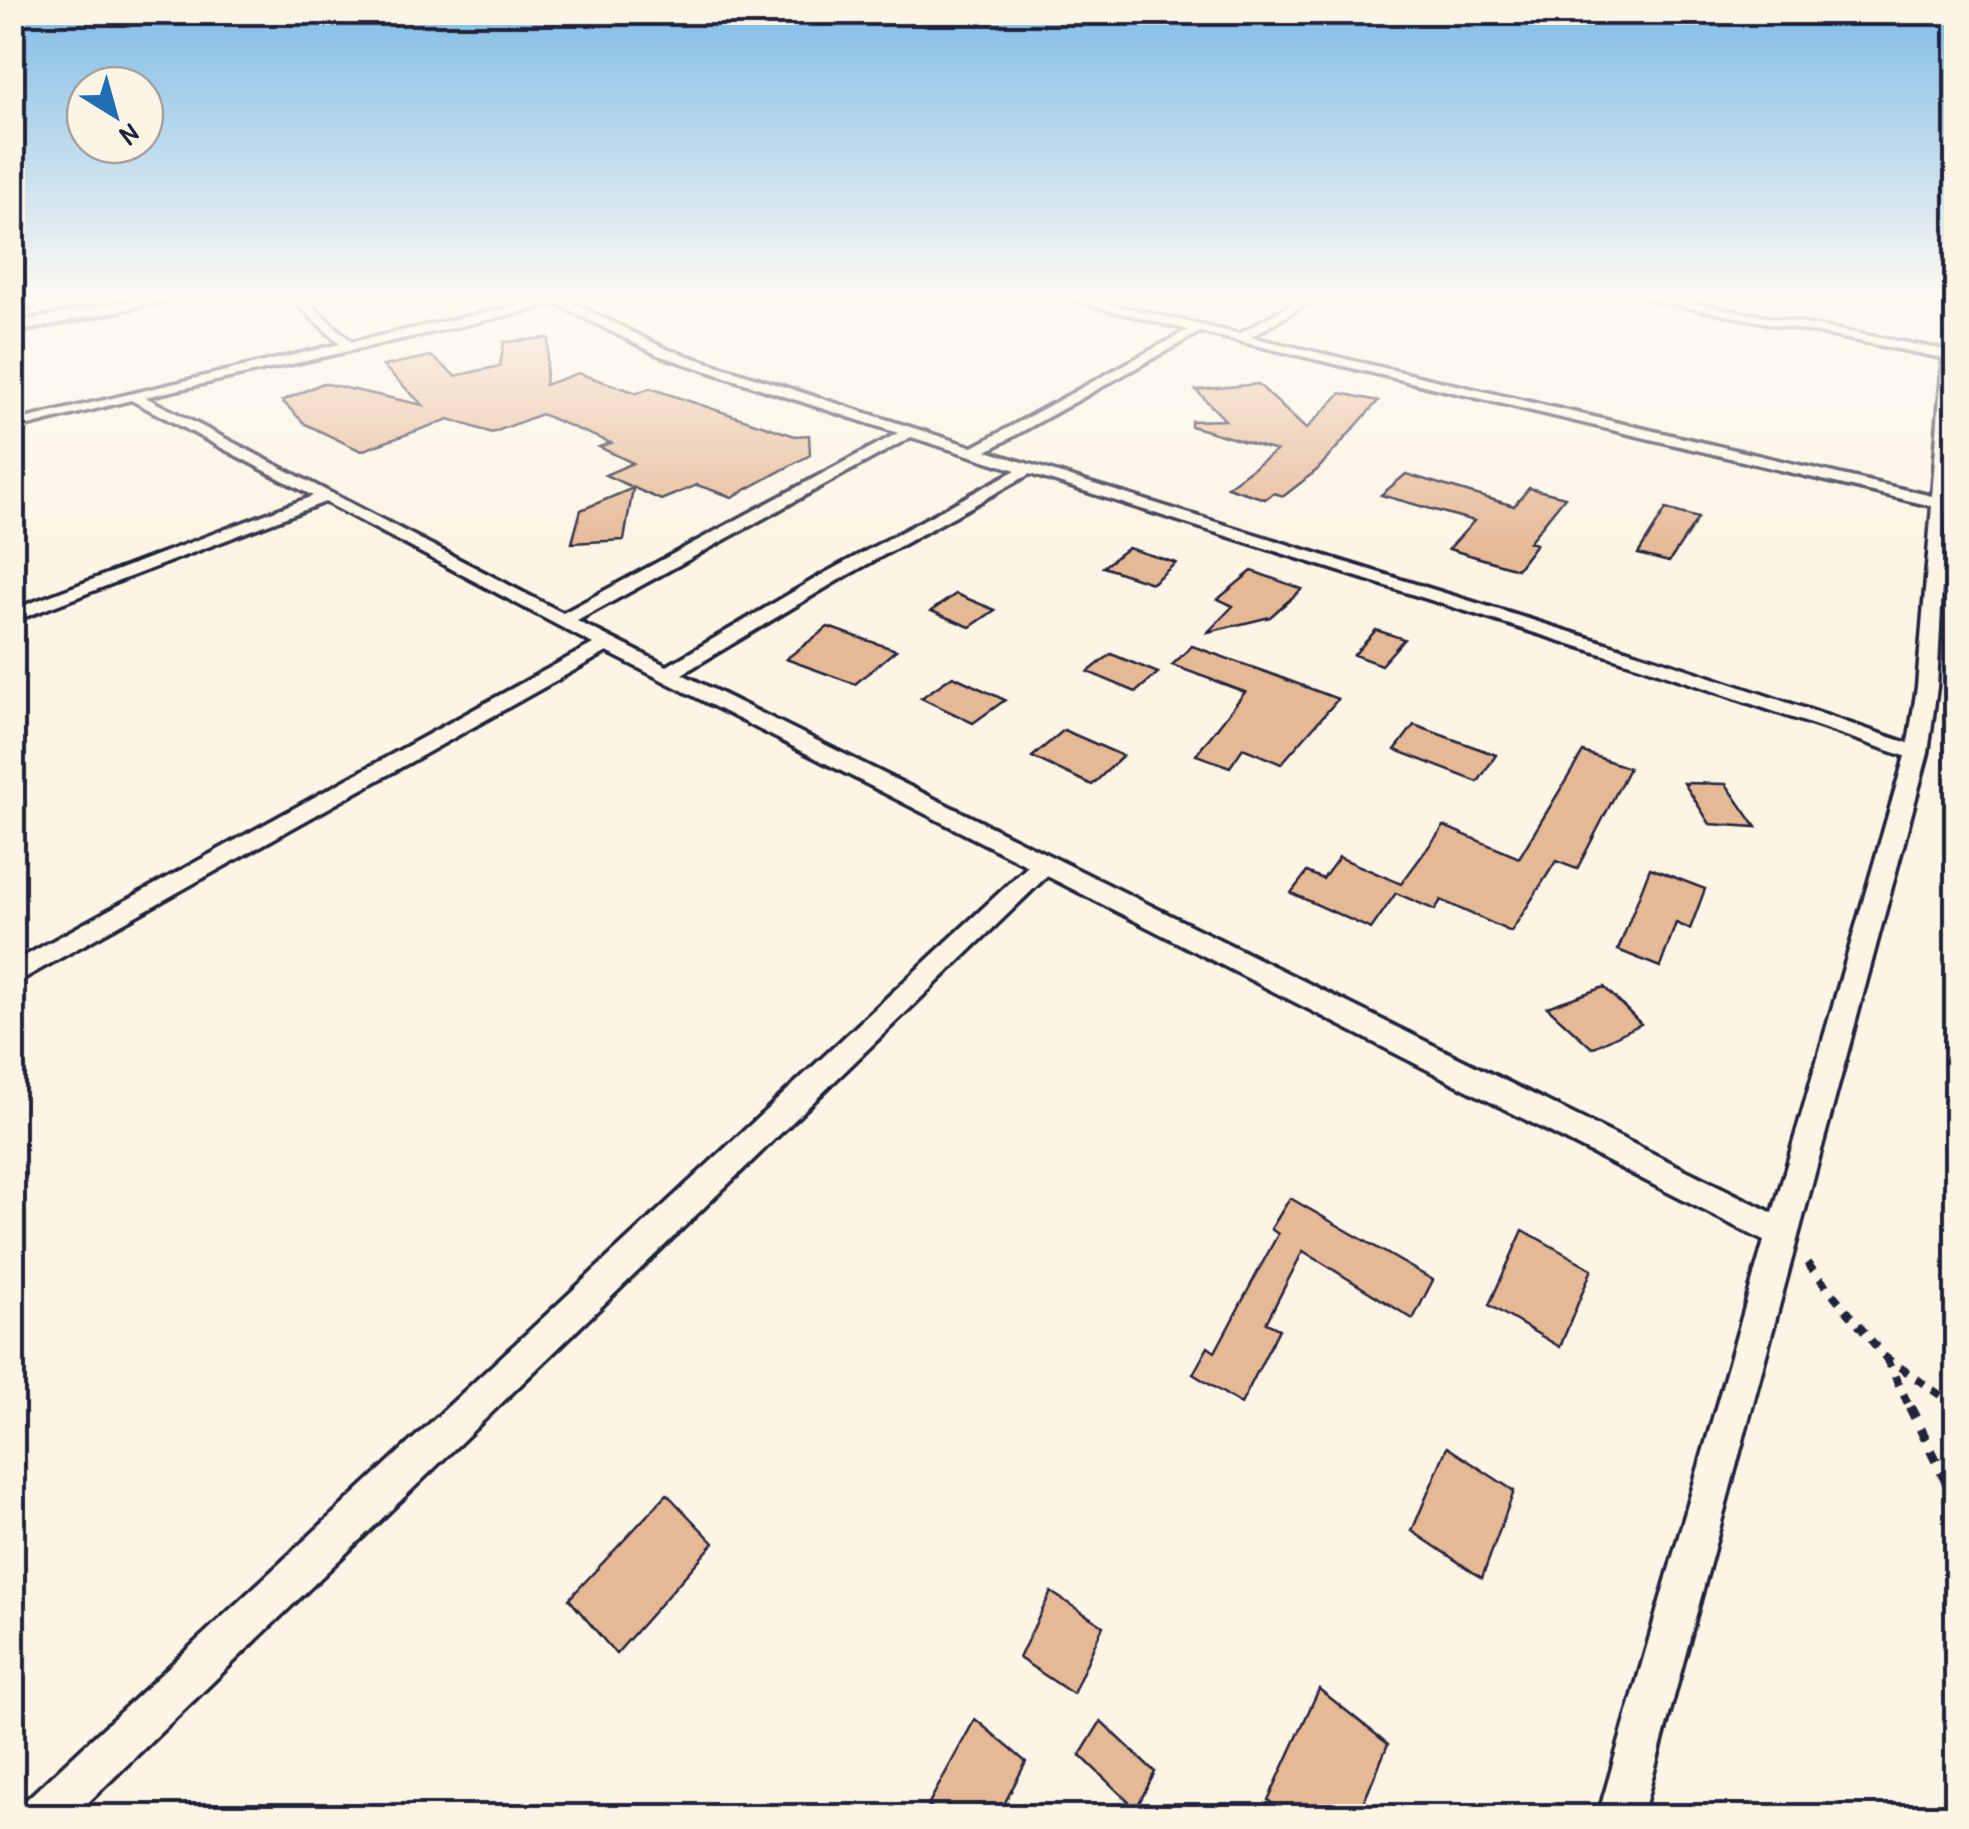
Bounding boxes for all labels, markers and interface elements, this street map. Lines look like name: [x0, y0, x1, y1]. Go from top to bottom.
north arrow: [65, 65, 165, 165]
text: N: [113, 115, 147, 155]

